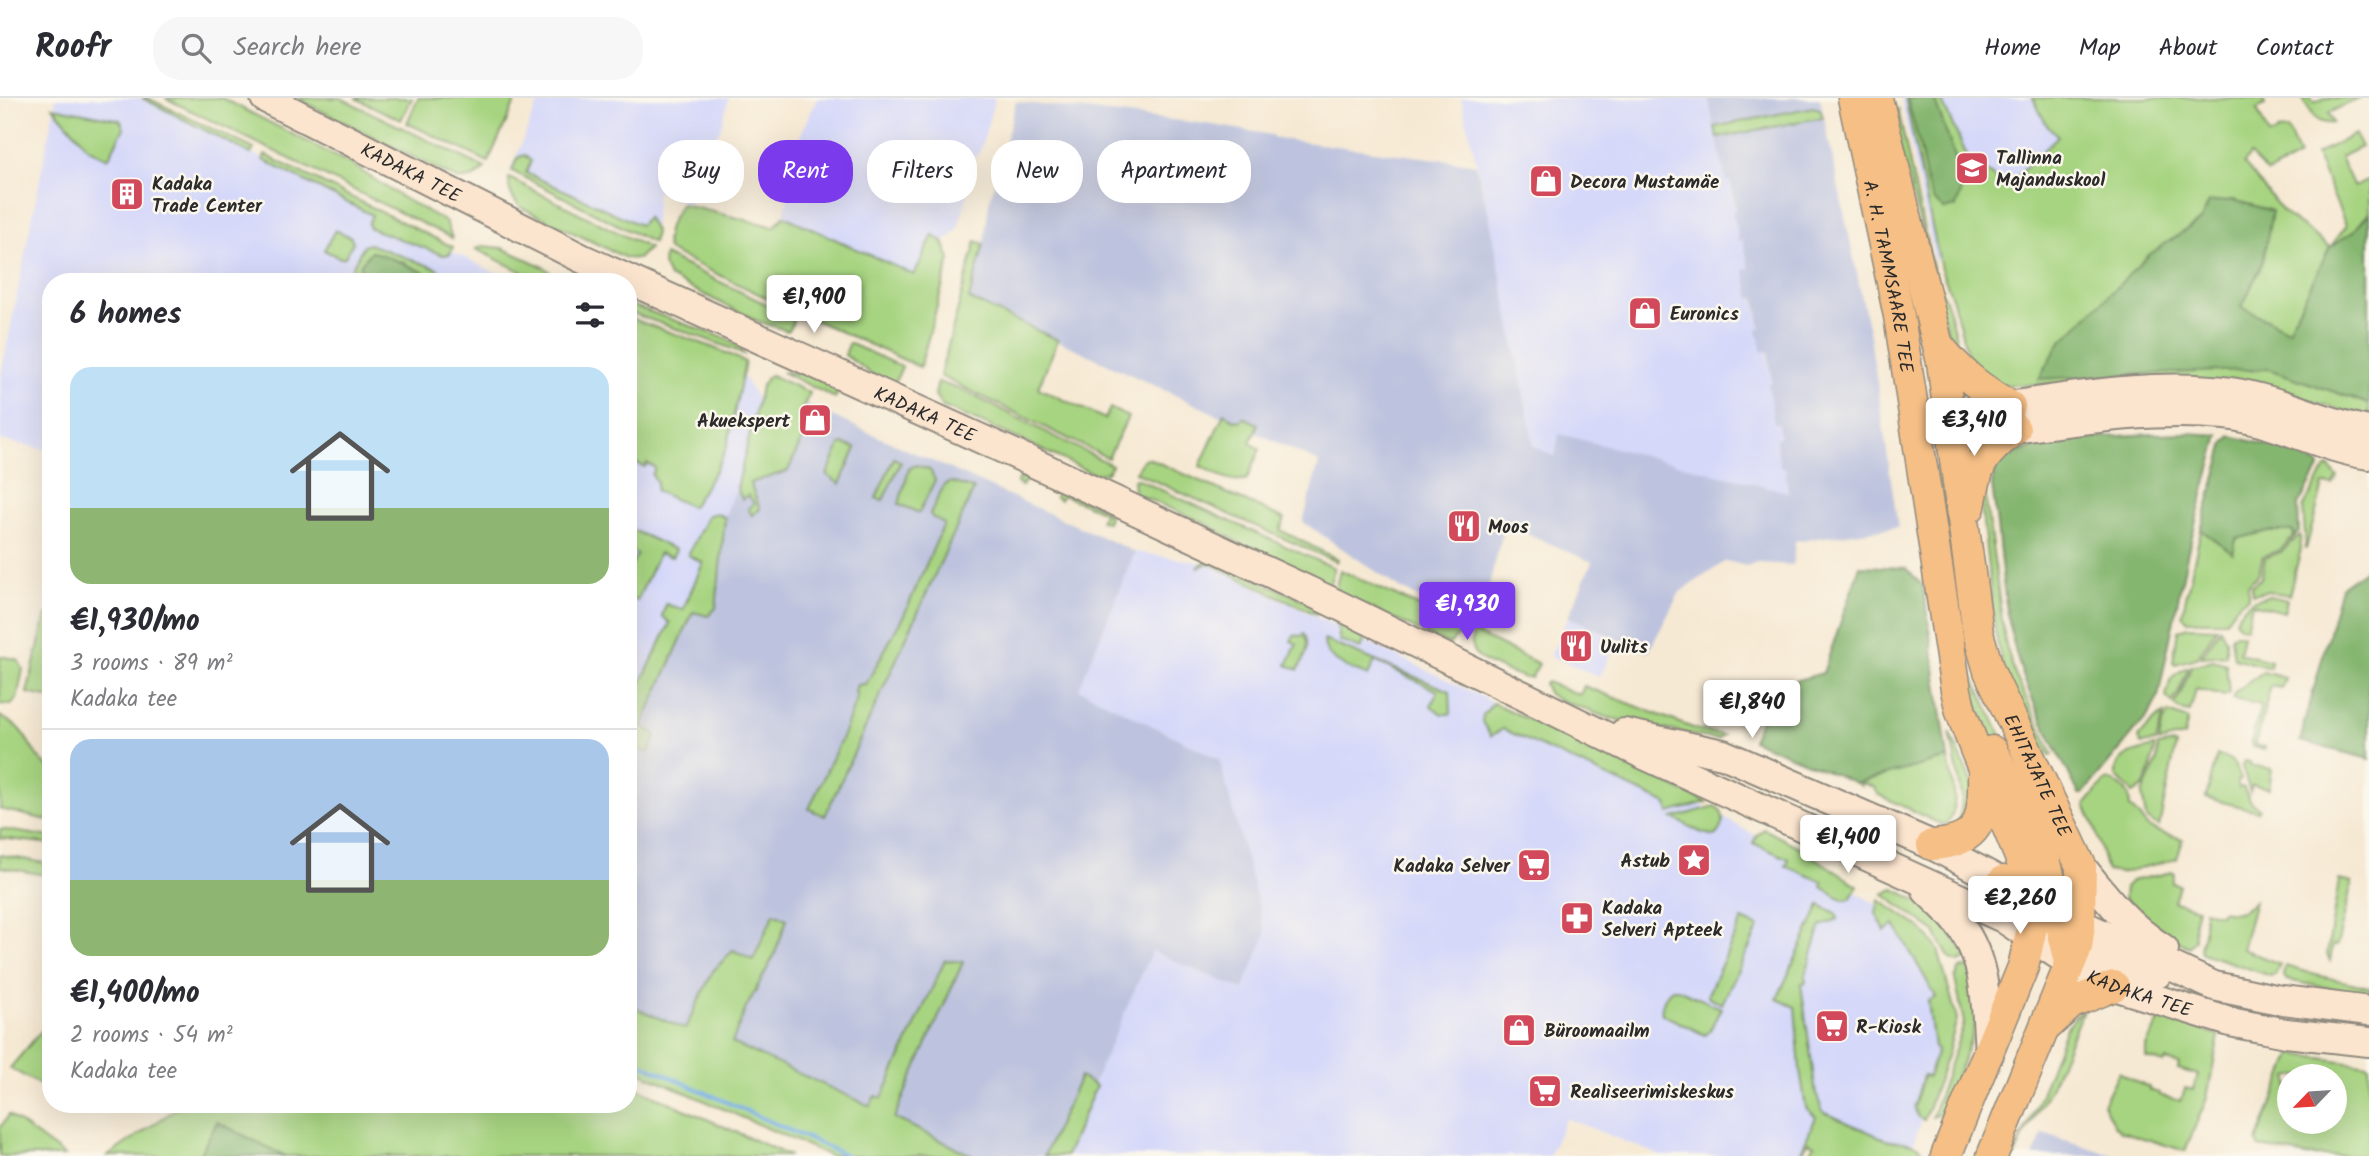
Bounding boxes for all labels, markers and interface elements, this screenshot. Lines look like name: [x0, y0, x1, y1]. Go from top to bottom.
search box: [153, 17, 643, 80]
text: Roofr: [35, 22, 111, 75]
text: Search here: [233, 27, 361, 69]
icon: search: [177, 29, 215, 67]
text: Home: [1984, 29, 2041, 68]
text: Map: [2079, 29, 2121, 68]
text: About: [2159, 29, 2217, 68]
text: Contact: [2255, 29, 2334, 68]
street label: KADAKA TEE: [355, 136, 467, 212]
chip: Buy: [658, 140, 744, 203]
chip: Rent: [758, 140, 853, 203]
chip: Filters: [867, 140, 977, 203]
chip: New: [991, 140, 1083, 203]
chip: Apartment: [1097, 140, 1251, 203]
place label: Tallinna Majanduskool: [1996, 144, 2106, 196]
school or university icon: Tallinna Majanduskool: [1953, 149, 1991, 187]
shop icon: Decora Mustamäe: [1527, 162, 1565, 200]
place label: Decora Mustamäe: [1570, 168, 1719, 198]
place label: Kadaka Trade Center: [152, 170, 263, 222]
building icon: Kadaka Trade Center: [108, 175, 146, 213]
street label: A. H. TAMMSAARE TEE: [1854, 178, 1921, 376]
pin: €1,900: [757, 275, 871, 335]
text: €1,900: [783, 280, 845, 316]
text: 6 homes: [70, 291, 182, 339]
shop icon: Euronics: [1626, 294, 1664, 332]
icon: filters: [571, 296, 609, 334]
place label: Euronics: [1670, 300, 1739, 330]
street label: KADAKA TEE: [868, 379, 981, 452]
pin: €3,410: [1917, 398, 2031, 458]
shop icon: Akuekspert: [796, 401, 834, 439]
text: €3,410: [1942, 403, 2006, 439]
place label: Akuekspert: [697, 407, 790, 437]
icon: home: [277, 413, 403, 539]
restaurant icon: Moos: [1445, 507, 1483, 545]
place label: Moos: [1488, 513, 1529, 543]
pin: €1,930: [1410, 582, 1524, 642]
text: €1,930: [1435, 587, 1499, 623]
text: €1,930/mo: [70, 598, 200, 646]
restaurant icon: Uulits: [1557, 627, 1595, 665]
place label: Uulits: [1600, 633, 1648, 663]
text: 3 rooms · 89 m²: [70, 646, 233, 682]
pin: €1,840: [1695, 680, 1809, 740]
text: Kadaka tee: [70, 682, 177, 718]
text: €1,840: [1719, 685, 1785, 721]
street label: EHITAJATE TEE: [1994, 709, 2079, 843]
icon: home: [277, 785, 403, 911]
pin: €1,400: [1791, 816, 1905, 875]
text: €1,400: [1816, 820, 1880, 856]
place icon: Astub: [1675, 841, 1713, 879]
supermarket icon: Kadaka Selver: [1515, 846, 1553, 884]
place label: Astub: [1621, 847, 1670, 877]
place label: Kadaka Selver: [1394, 852, 1511, 882]
pin: €2,260: [1963, 876, 2077, 936]
text: €2,260: [1984, 881, 2056, 917]
place label: Kadaka Selveri Apteek: [1602, 894, 1723, 946]
pharmacy icon: Kadaka Selveri Apteek: [1558, 899, 1596, 937]
street label: KADAKA TEE: [2081, 963, 2196, 1027]
text: €1,400/mo: [70, 970, 200, 1018]
supermarket icon: R-Kiosk: [1813, 1007, 1851, 1045]
shop icon: Büroomaailm: [1500, 1011, 1538, 1049]
place label: R-Kiosk: [1856, 1013, 1921, 1043]
place label: Büroomaailm: [1544, 1017, 1650, 1047]
text: 2 rooms · 54 m²: [70, 1018, 233, 1054]
text: Kadaka tee: [70, 1054, 177, 1090]
north arrow: [2277, 1064, 2347, 1134]
map controls: [2277, 1064, 2347, 1134]
supermarket icon: Realiseerimiskeskus: [1526, 1072, 1564, 1110]
place label: Realiseerimiskeskus: [1570, 1078, 1734, 1108]

